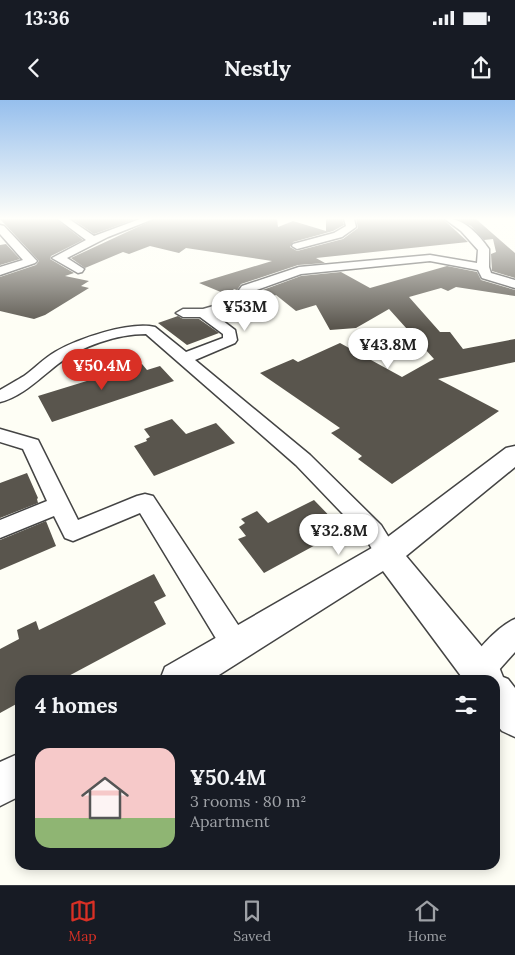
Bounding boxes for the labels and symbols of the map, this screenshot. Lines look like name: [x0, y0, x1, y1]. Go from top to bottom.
pin: ¥53M: [215, 290, 275, 332]
pin: ¥43.8M: [347, 328, 429, 370]
pin: ¥50.4M: [61, 348, 143, 391]
pin: ¥32.8M: [298, 514, 380, 556]

